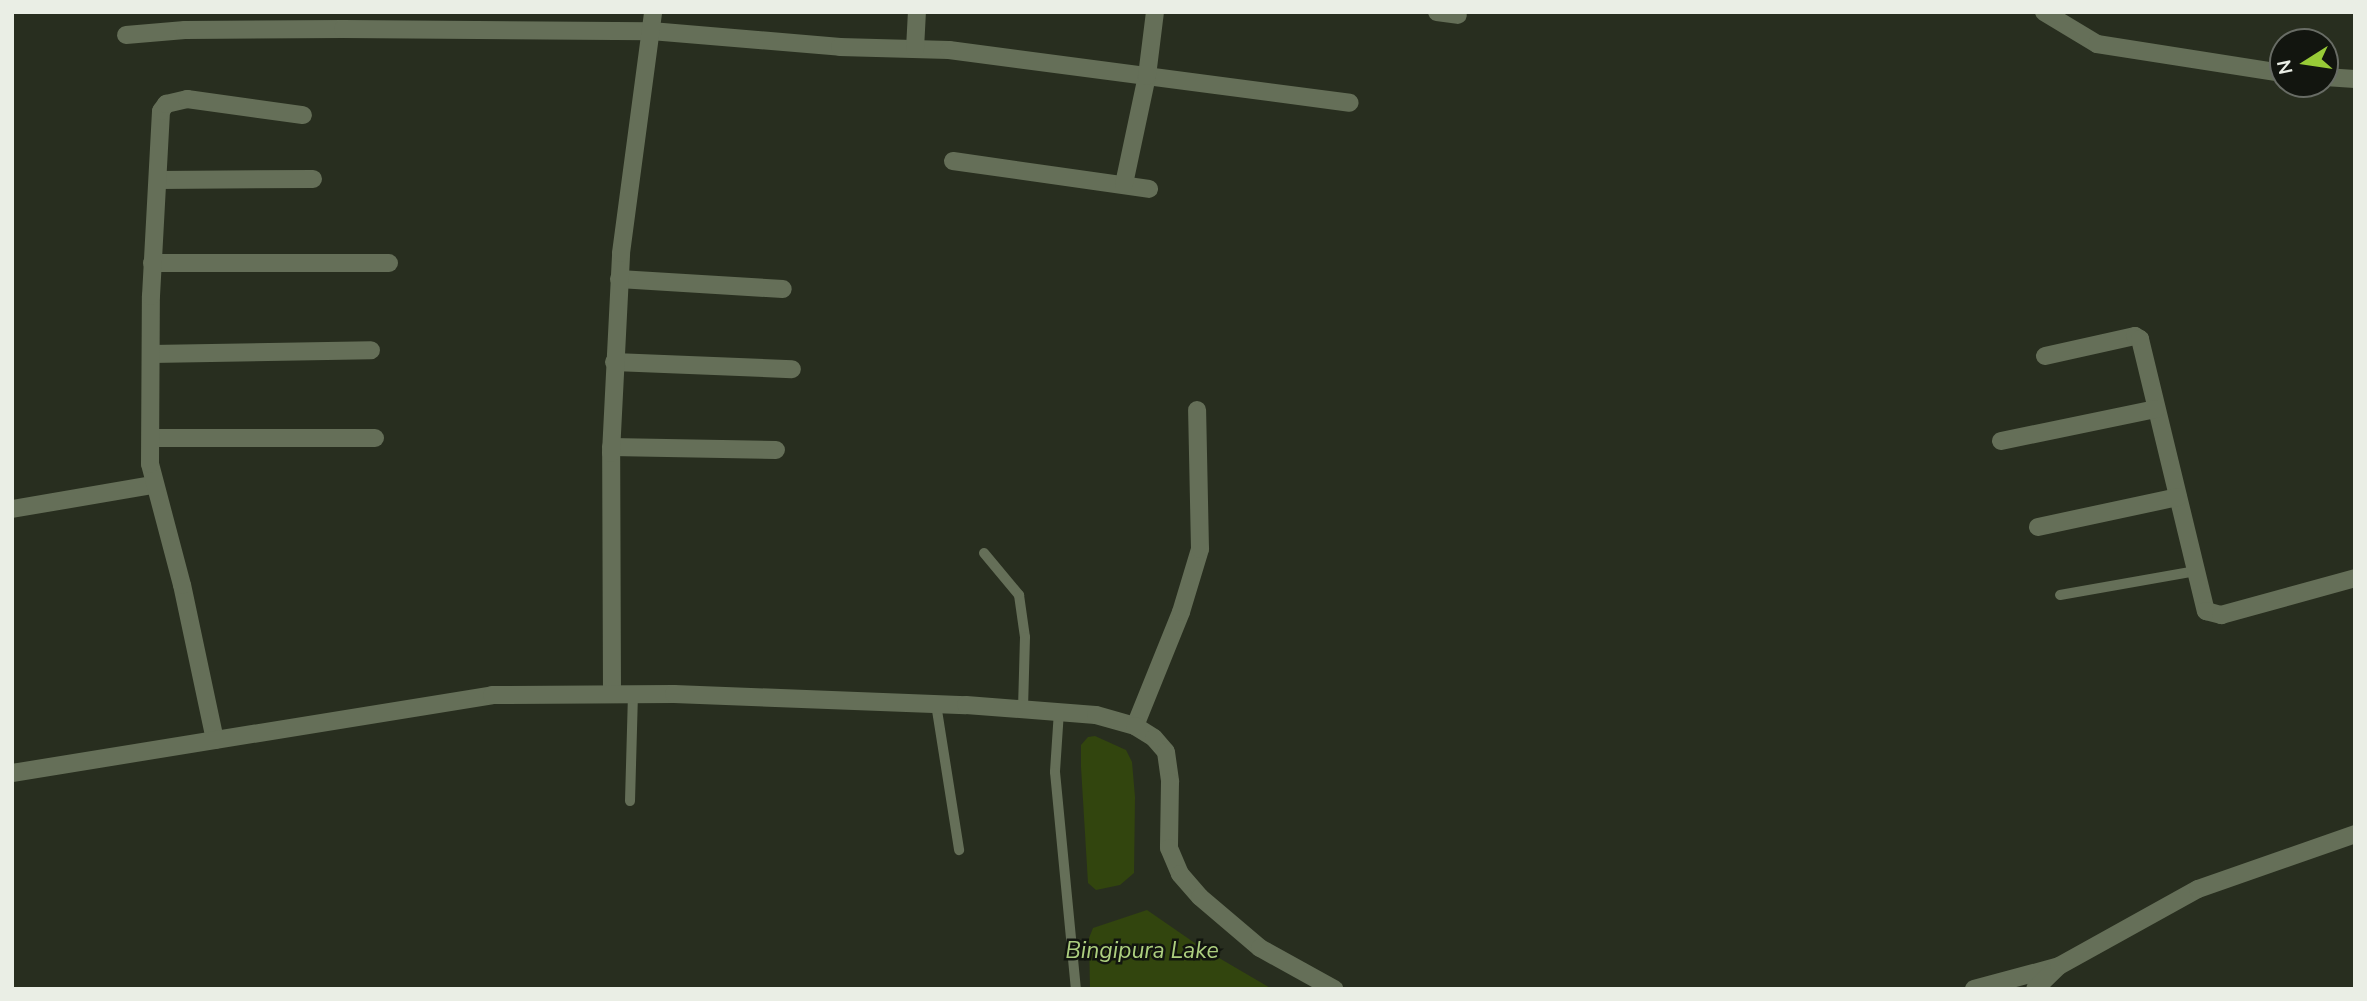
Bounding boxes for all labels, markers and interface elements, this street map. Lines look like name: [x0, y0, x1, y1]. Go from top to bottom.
north arrow: [2269, 28, 2339, 98]
text: N: [2271, 57, 2300, 77]
water label: Bingipura Lake: [1065, 937, 1219, 965]

